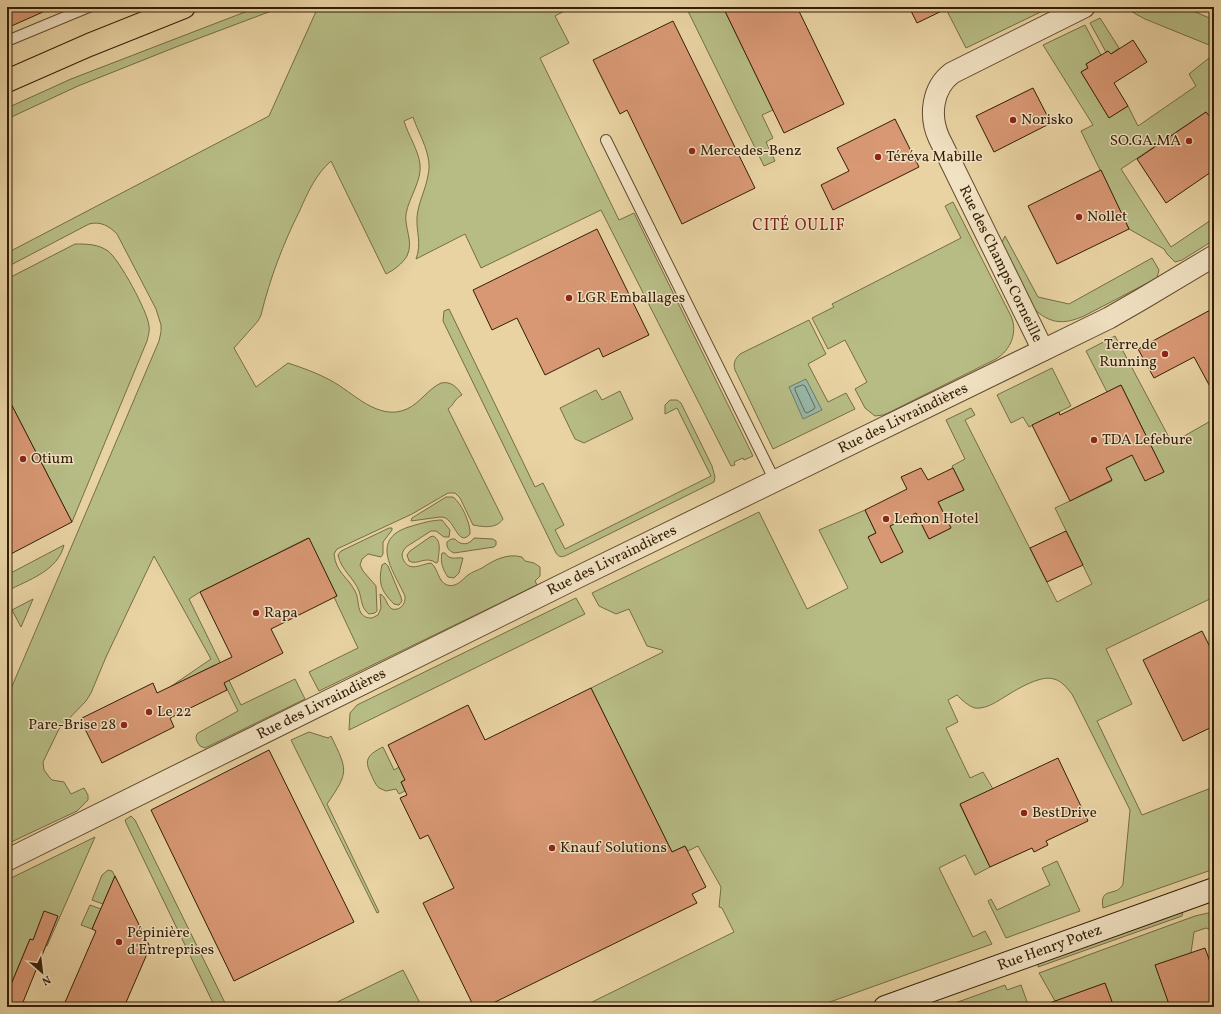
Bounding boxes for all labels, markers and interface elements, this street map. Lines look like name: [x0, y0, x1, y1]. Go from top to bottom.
place label: Norisko: [1021, 110, 1073, 131]
marker: Norisko: [1008, 115, 1018, 125]
place label: SO.GA.MA: [1110, 131, 1181, 152]
marker: SO.GA.MA: [1184, 136, 1194, 146]
place label: Mercedes-Benz: [700, 141, 802, 162]
marker: Mercedes-Benz: [687, 146, 697, 156]
place label: Téréva Mabille: [886, 147, 983, 168]
marker: Téréva Mabille: [873, 152, 883, 162]
street label: Rue des Champs Corneille: [953, 182, 1047, 346]
place label: Nollet: [1087, 207, 1127, 228]
marker: Nollet: [1074, 212, 1084, 222]
district label: CITÉ OULIF: [752, 215, 846, 237]
place label: LGR Emballages: [577, 288, 685, 309]
marker: LGR Emballages: [564, 293, 574, 303]
place label: Terre de Running: [1099, 335, 1157, 373]
marker: Terre de Running: [1160, 349, 1170, 359]
street label: Rue des Livraindières: [835, 378, 972, 459]
place label: TDA Lefebure: [1102, 430, 1192, 451]
marker: TDA Lefebure: [1089, 435, 1099, 445]
place label: Otium: [31, 449, 73, 470]
marker: Otium: [18, 454, 28, 464]
place label: Lemon Hotel: [894, 509, 979, 530]
marker: Lemon Hotel: [881, 514, 891, 524]
street label: Rue des Livraindières: [544, 520, 680, 601]
place label: Rapa: [264, 603, 298, 624]
marker: Rapa: [251, 608, 261, 618]
street label: Rue des Livraindières: [253, 663, 390, 745]
place label: Le 22: [157, 702, 192, 723]
marker: Le 22: [144, 707, 154, 717]
place label: Pare-Brise 28: [28, 715, 116, 736]
marker: Pare-Brise 28: [119, 720, 129, 730]
place label: BestDrive: [1032, 803, 1097, 824]
marker: BestDrive: [1019, 808, 1029, 818]
place label: Knauf Solutions: [560, 838, 667, 859]
marker: Knauf Solutions: [547, 843, 557, 853]
street label: Rue Henry Potez: [995, 920, 1105, 976]
place label: Pépinière d'Entreprises: [127, 923, 214, 961]
marker: Pépinière d'Entreprises: [114, 937, 124, 947]
north arrow: [22, 952, 62, 992]
text: N: [39, 971, 53, 988]

